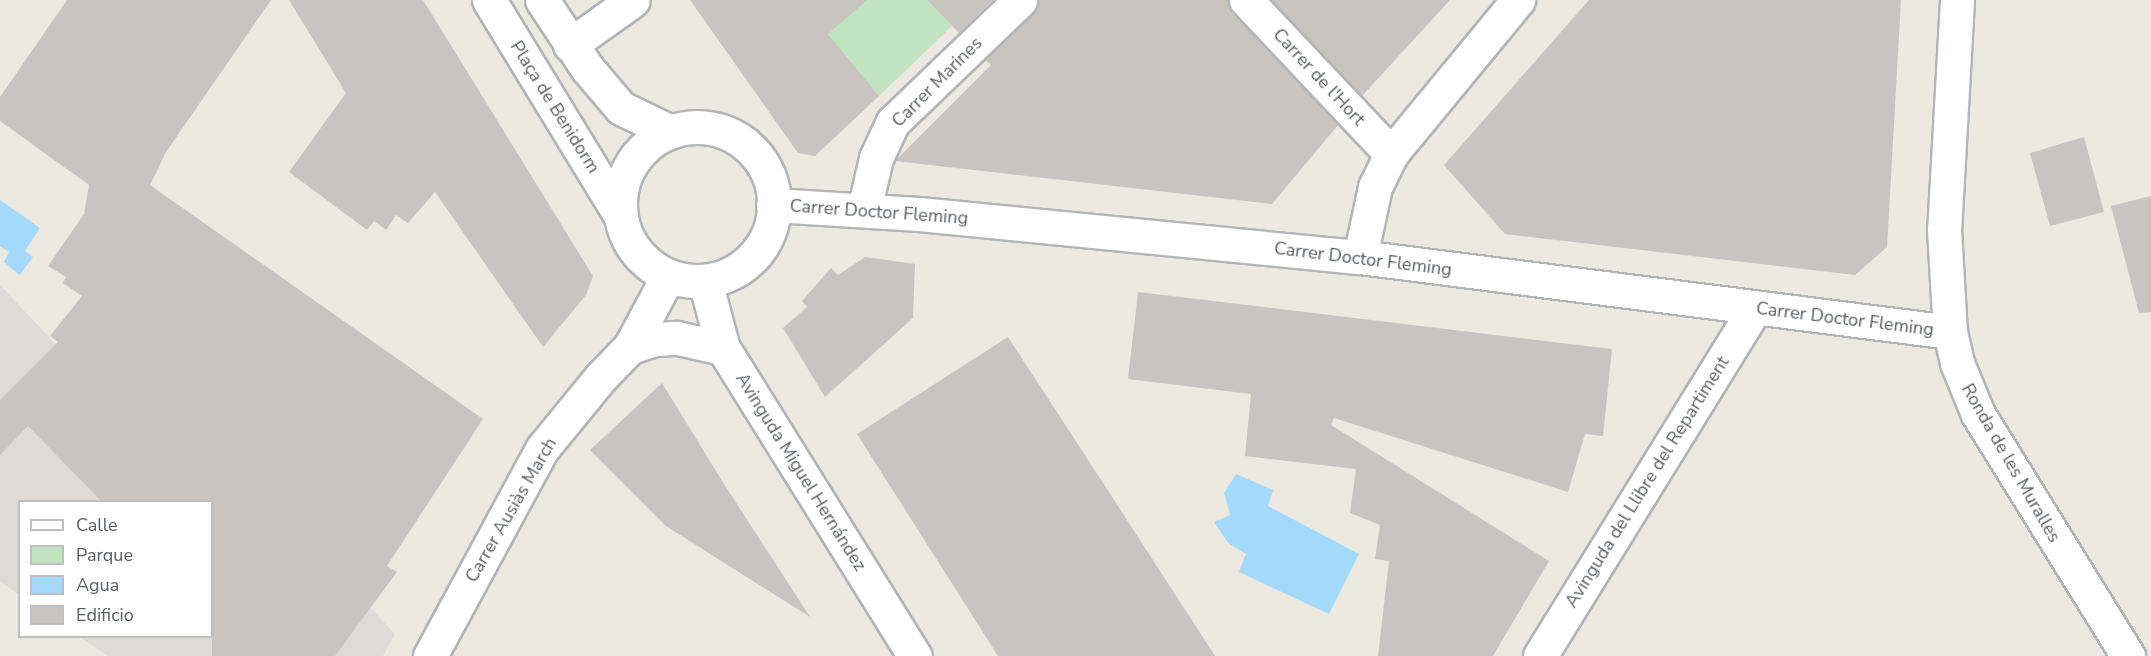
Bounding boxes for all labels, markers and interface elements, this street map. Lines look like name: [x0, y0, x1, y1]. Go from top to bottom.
street label: Carrer de l'Hort: [1268, 24, 1370, 130]
street label: Carrer Marines: [887, 32, 987, 132]
street label: Plaça de Benidorm: [506, 37, 604, 177]
street label: Carrer Doctor Fleming: [789, 195, 969, 229]
street label: Carrer Doctor Fleming: [1273, 237, 1453, 281]
street label: Carrer Doctor Fleming: [1755, 297, 1935, 341]
street label: Avinguda del Llibre del Repartiment: [1560, 352, 1734, 612]
street label: Avinguda Miguel Hernández: [731, 369, 871, 575]
street label: Ronda de les Muralles: [1957, 380, 2065, 546]
street label: Carrer Ausiàs March: [461, 434, 561, 586]
legend: [18, 500, 213, 638]
text: Calle: [76, 513, 118, 537]
text: Parque: [76, 543, 133, 567]
text: Agua: [76, 573, 119, 597]
text: Edificio: [76, 603, 134, 627]

